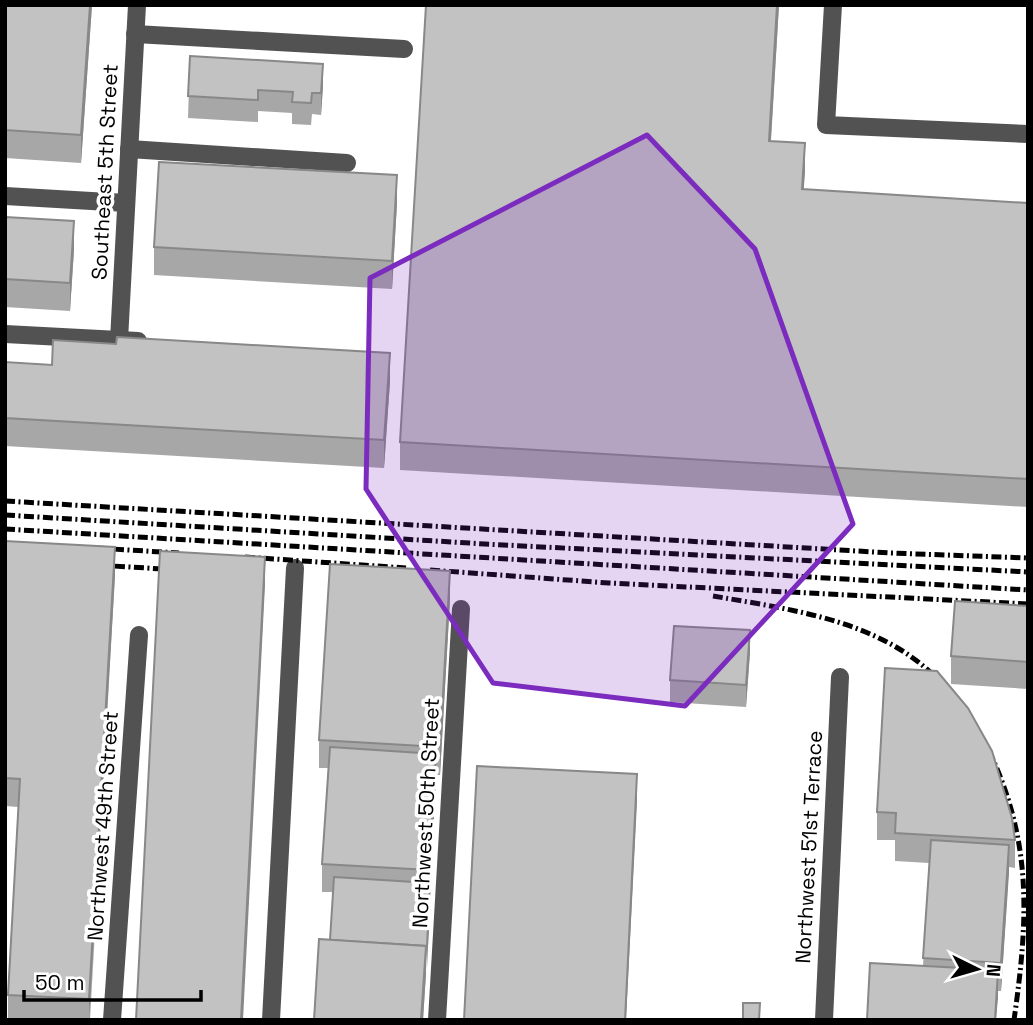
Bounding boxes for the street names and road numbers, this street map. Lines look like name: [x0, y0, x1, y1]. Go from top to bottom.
street label: Southeast 5th Street: [85, 63, 124, 281]
street label: Northwest 50th Street: [406, 697, 445, 929]
street label: Northwest 49th Street: [81, 710, 124, 942]
street label: Northwest 51st Terrace: [789, 730, 828, 964]

